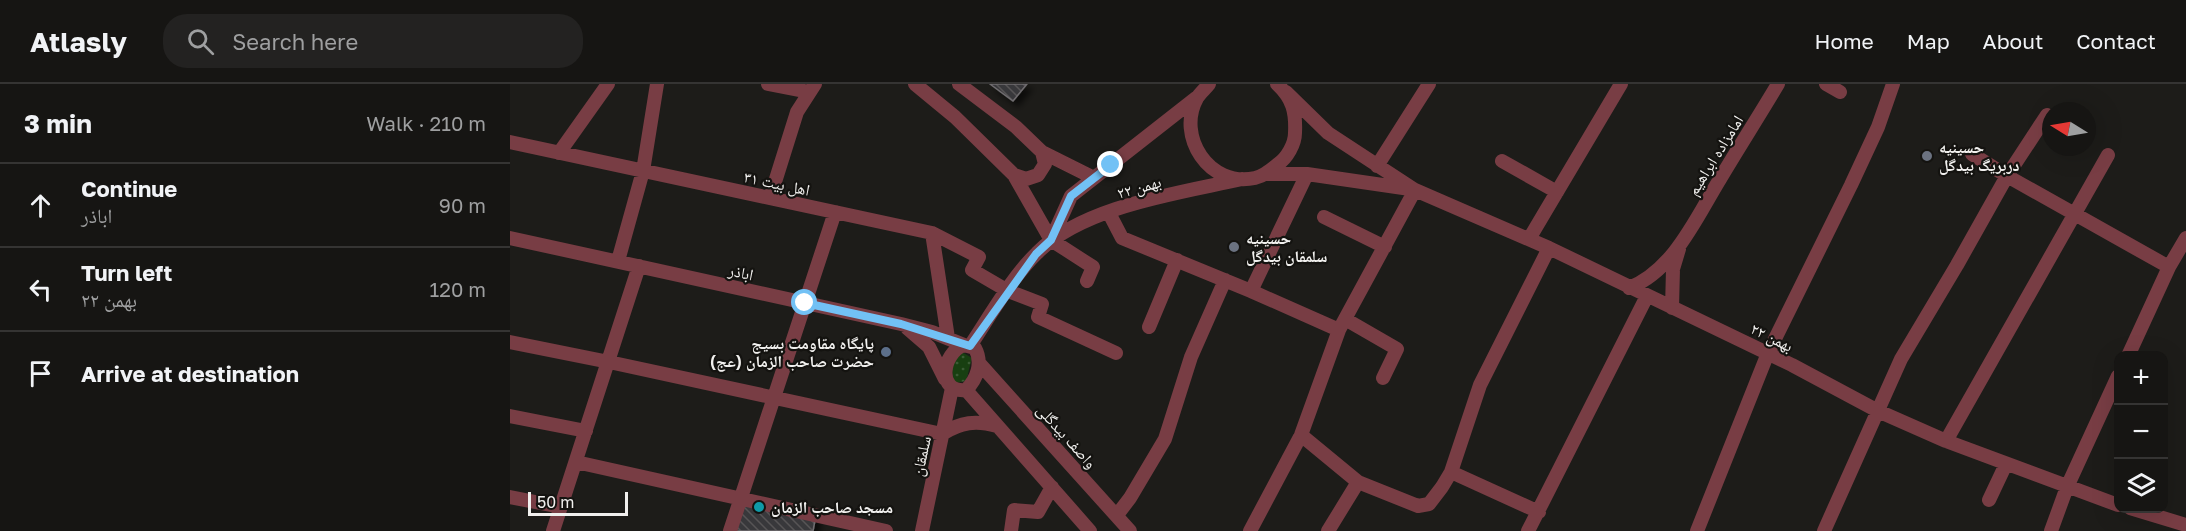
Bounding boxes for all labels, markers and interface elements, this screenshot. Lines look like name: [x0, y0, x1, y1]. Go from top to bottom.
search box: [163, 14, 583, 68]
text: Atlasly: [30, 25, 127, 58]
icon: search: [184, 25, 217, 58]
text: Search here: [232, 28, 358, 55]
text: Home: [1814, 28, 1874, 54]
text: Map: [1907, 28, 1950, 54]
text: About: [1983, 28, 2043, 54]
text: Contact: [2076, 28, 2156, 54]
north arrow: [2042, 102, 2096, 156]
text: 3 min: [24, 108, 92, 139]
text: Walk · 210 m: [366, 111, 486, 135]
street label: امامزاده ابراهیم: [1682, 111, 1748, 199]
place label: حسینیه دربریگ بیدگل: [1939, 137, 2019, 175]
marker: حسینیه دربریگ بیدگل: [1920, 149, 1934, 163]
route end: [1097, 151, 1123, 177]
street label: اهل بیت ۳۱: [742, 166, 812, 201]
street label: ۲۲ بهمن: [1115, 171, 1164, 204]
text: Continue: [81, 175, 177, 202]
icon: ahead: [24, 189, 57, 222]
text: 90 m: [439, 193, 486, 217]
text: اباذر: [81, 203, 112, 227]
place label: حسینیه سلمقان بیدگل: [1246, 228, 1327, 266]
marker: حسینیه سلمقان بیدگل: [1227, 240, 1241, 254]
text: Turn left: [81, 259, 172, 286]
street label: اباذر: [726, 259, 755, 284]
icon: left: [24, 273, 57, 306]
text: 120 m: [430, 277, 486, 301]
text: ۲۲ بهمن: [81, 287, 137, 311]
route start: [791, 289, 817, 315]
street label: ۲۲ بهمن: [1747, 318, 1797, 357]
place label: پایگاه مقاومت بسیج حضرت صاحب الزمان (عج): [710, 333, 874, 372]
marker: پایگاه مقاومت بسیج حضرت صاحب الزمان (عج): [879, 345, 893, 359]
map controls: [2114, 351, 2168, 513]
button: +: [2114, 351, 2168, 405]
icon: arrive: [24, 357, 57, 390]
text: Arrive at destination: [81, 360, 299, 387]
street label: واصف بیدگلی: [1032, 399, 1101, 473]
button: −: [2114, 405, 2168, 459]
street label: سلمقان: [907, 434, 936, 478]
button: layers: [2114, 459, 2168, 513]
scale bar: [528, 489, 628, 516]
text: 50 m: [537, 492, 574, 512]
place label: مسجد صاحب الزمان: [771, 497, 893, 517]
marker: مسجد صاحب الزمان: [752, 500, 766, 514]

